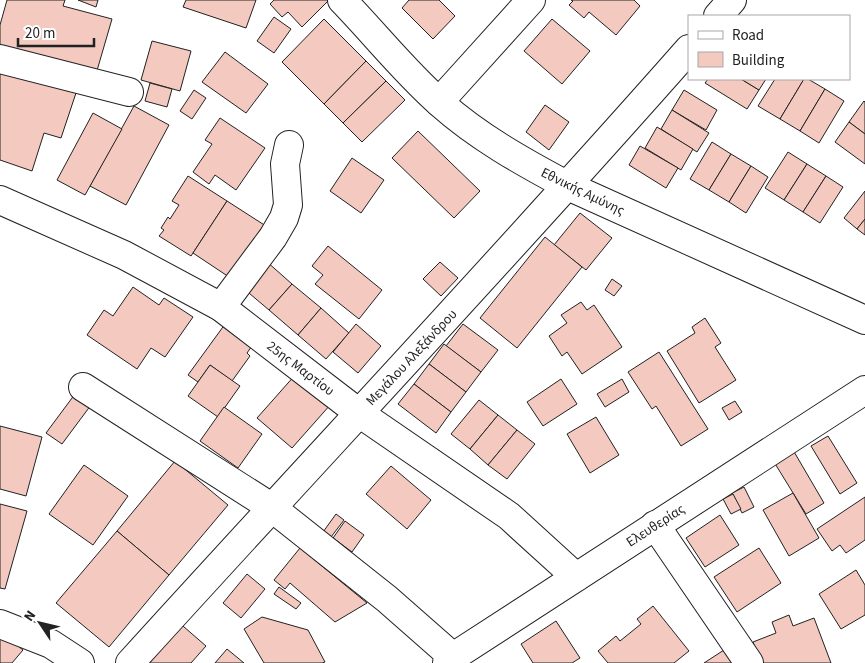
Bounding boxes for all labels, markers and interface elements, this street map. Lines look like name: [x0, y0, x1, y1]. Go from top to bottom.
scale bar: [18, 15, 94, 47]
legend: [688, 15, 850, 80]
text: 20 m: [25, 23, 55, 44]
text: Road: [732, 25, 764, 46]
text: Building: [732, 50, 785, 71]
street label: Εθνικής Αμύνης: [537, 163, 628, 221]
street label: Μεγάλου Αλεξάνδρου: [362, 305, 462, 410]
street label: 25ης Μαρτίου: [262, 337, 338, 401]
street label: Ελευθερίας: [622, 499, 689, 552]
north arrow: [15, 598, 65, 648]
text: N: [19, 607, 41, 626]

